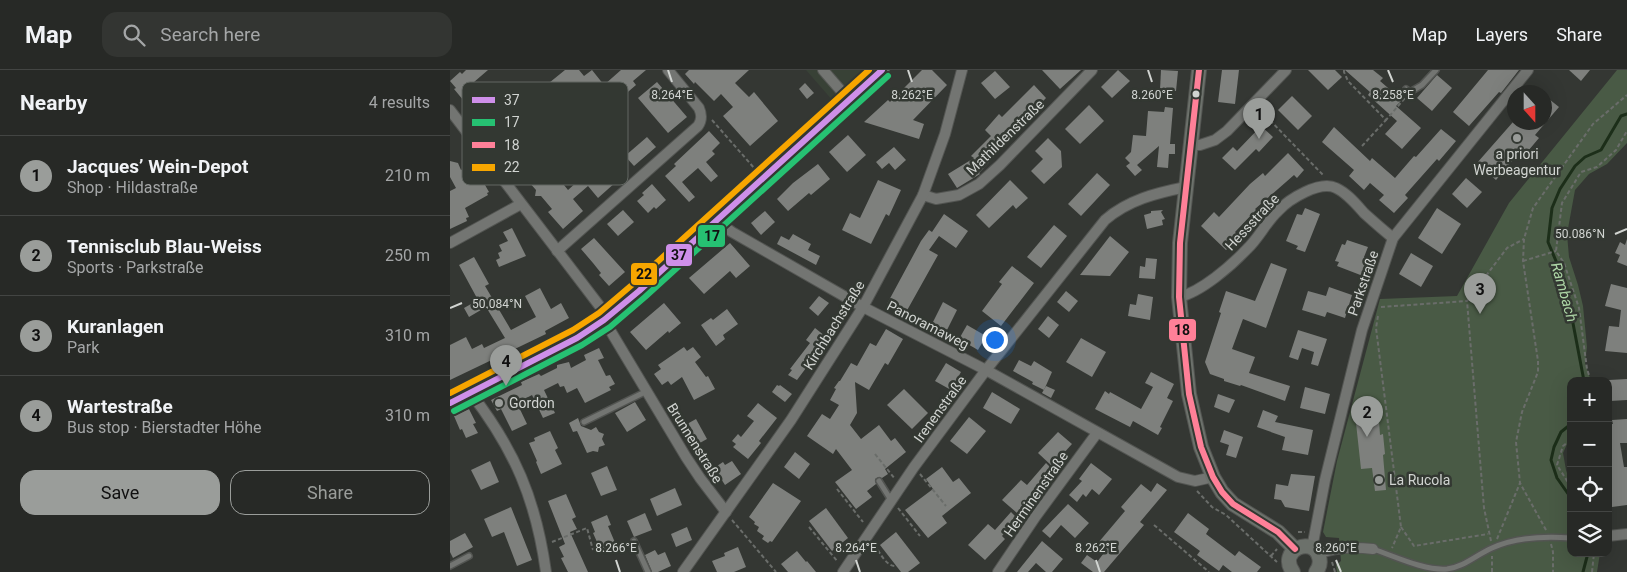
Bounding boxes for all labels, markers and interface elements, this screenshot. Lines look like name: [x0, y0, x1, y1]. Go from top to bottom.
search box: [102, 12, 452, 57]
text: Map: [25, 21, 72, 49]
icon: search: [120, 21, 148, 49]
text: Search here: [160, 23, 260, 46]
text: Map: [1412, 24, 1447, 45]
text: Layers: [1475, 24, 1528, 45]
text: Share: [1556, 24, 1602, 45]
legend: [462, 82, 628, 185]
north arrow: [1507, 85, 1552, 130]
text: 8.264°E: [651, 88, 693, 102]
text: 8.262°E: [891, 88, 933, 102]
text: 8.260°E: [1131, 88, 1173, 102]
text: 8.258°E: [1372, 88, 1414, 102]
unlabelled marker: [1191, 89, 1201, 99]
text: Nearby: [20, 91, 87, 115]
text: 37: [504, 92, 520, 108]
text: 4 results: [369, 93, 430, 112]
street label: Mathildenstraße: [963, 96, 1047, 178]
pin: 1: [1243, 98, 1275, 139]
text: 17: [504, 114, 520, 130]
marker: a priori Werbeagentur: [1511, 132, 1523, 144]
text: 18: [504, 137, 520, 153]
place label: a priori Werbeagentur: [1473, 146, 1561, 178]
text: Jacques’ Wein-Depot: [67, 155, 248, 178]
text: 22: [504, 159, 520, 175]
text: 1: [31, 166, 41, 185]
text: 210 m: [385, 166, 430, 185]
text: Shop · Hildastraße: [67, 178, 198, 197]
street label: Hessstraße: [1222, 190, 1282, 254]
line badge: 17: [697, 224, 726, 248]
text: 50.086°N: [1555, 227, 1605, 241]
text: 17: [704, 228, 720, 244]
text: Tennisclub Blau-Weiss: [67, 235, 262, 258]
line badge: 37: [665, 243, 693, 267]
text: 2: [31, 246, 41, 265]
text: 250 m: [385, 246, 430, 265]
text: 37: [671, 247, 687, 263]
street label: Parkstraße: [1344, 248, 1382, 318]
text: Sports · Parkstraße: [67, 258, 204, 277]
water label: Rambach: [1547, 260, 1581, 324]
line badge: 22: [630, 262, 658, 286]
text: 22: [636, 266, 652, 282]
pin: 3: [1464, 273, 1496, 314]
street label: Kirchbachstraße: [800, 278, 868, 372]
text: 50.084°N: [472, 297, 522, 311]
street label: Panoramaweg: [884, 297, 972, 353]
text: Kuranlagen: [67, 315, 164, 338]
line badge: 18: [1168, 318, 1197, 342]
text: 18: [1174, 322, 1190, 338]
text: 3: [31, 326, 41, 345]
text: 310 m: [385, 326, 430, 345]
your location: [982, 327, 1008, 353]
text: Park: [67, 338, 99, 357]
pin: 4: [490, 345, 522, 386]
street label: Irenenstraße: [910, 373, 970, 445]
map controls: [1567, 377, 1612, 557]
button: +: [1567, 377, 1612, 422]
text: Wartestraße: [67, 395, 173, 418]
place label: Gordon: [509, 395, 555, 411]
pin: 2: [1351, 396, 1383, 437]
marker: Gordon: [493, 397, 505, 409]
street label: Brunnenstraße: [664, 400, 726, 486]
text: 4: [31, 406, 41, 425]
text: 310 m: [385, 406, 430, 425]
text: Bus stop · Bierstadter Höhe: [67, 418, 262, 437]
button: −: [1567, 422, 1612, 467]
street label: Herminenstraße: [1001, 448, 1071, 540]
button: locate: [1567, 467, 1612, 512]
button: Save: [20, 470, 220, 515]
button: Share: [230, 470, 430, 515]
place label: La Rucola: [1389, 472, 1450, 488]
marker: La Rucola: [1373, 474, 1385, 486]
button: layers: [1567, 512, 1612, 557]
text: 8.266°E: [595, 541, 637, 555]
text: 8.264°E: [835, 541, 877, 555]
text: 8.262°E: [1075, 541, 1117, 555]
text: 8.260°E: [1315, 541, 1357, 555]

